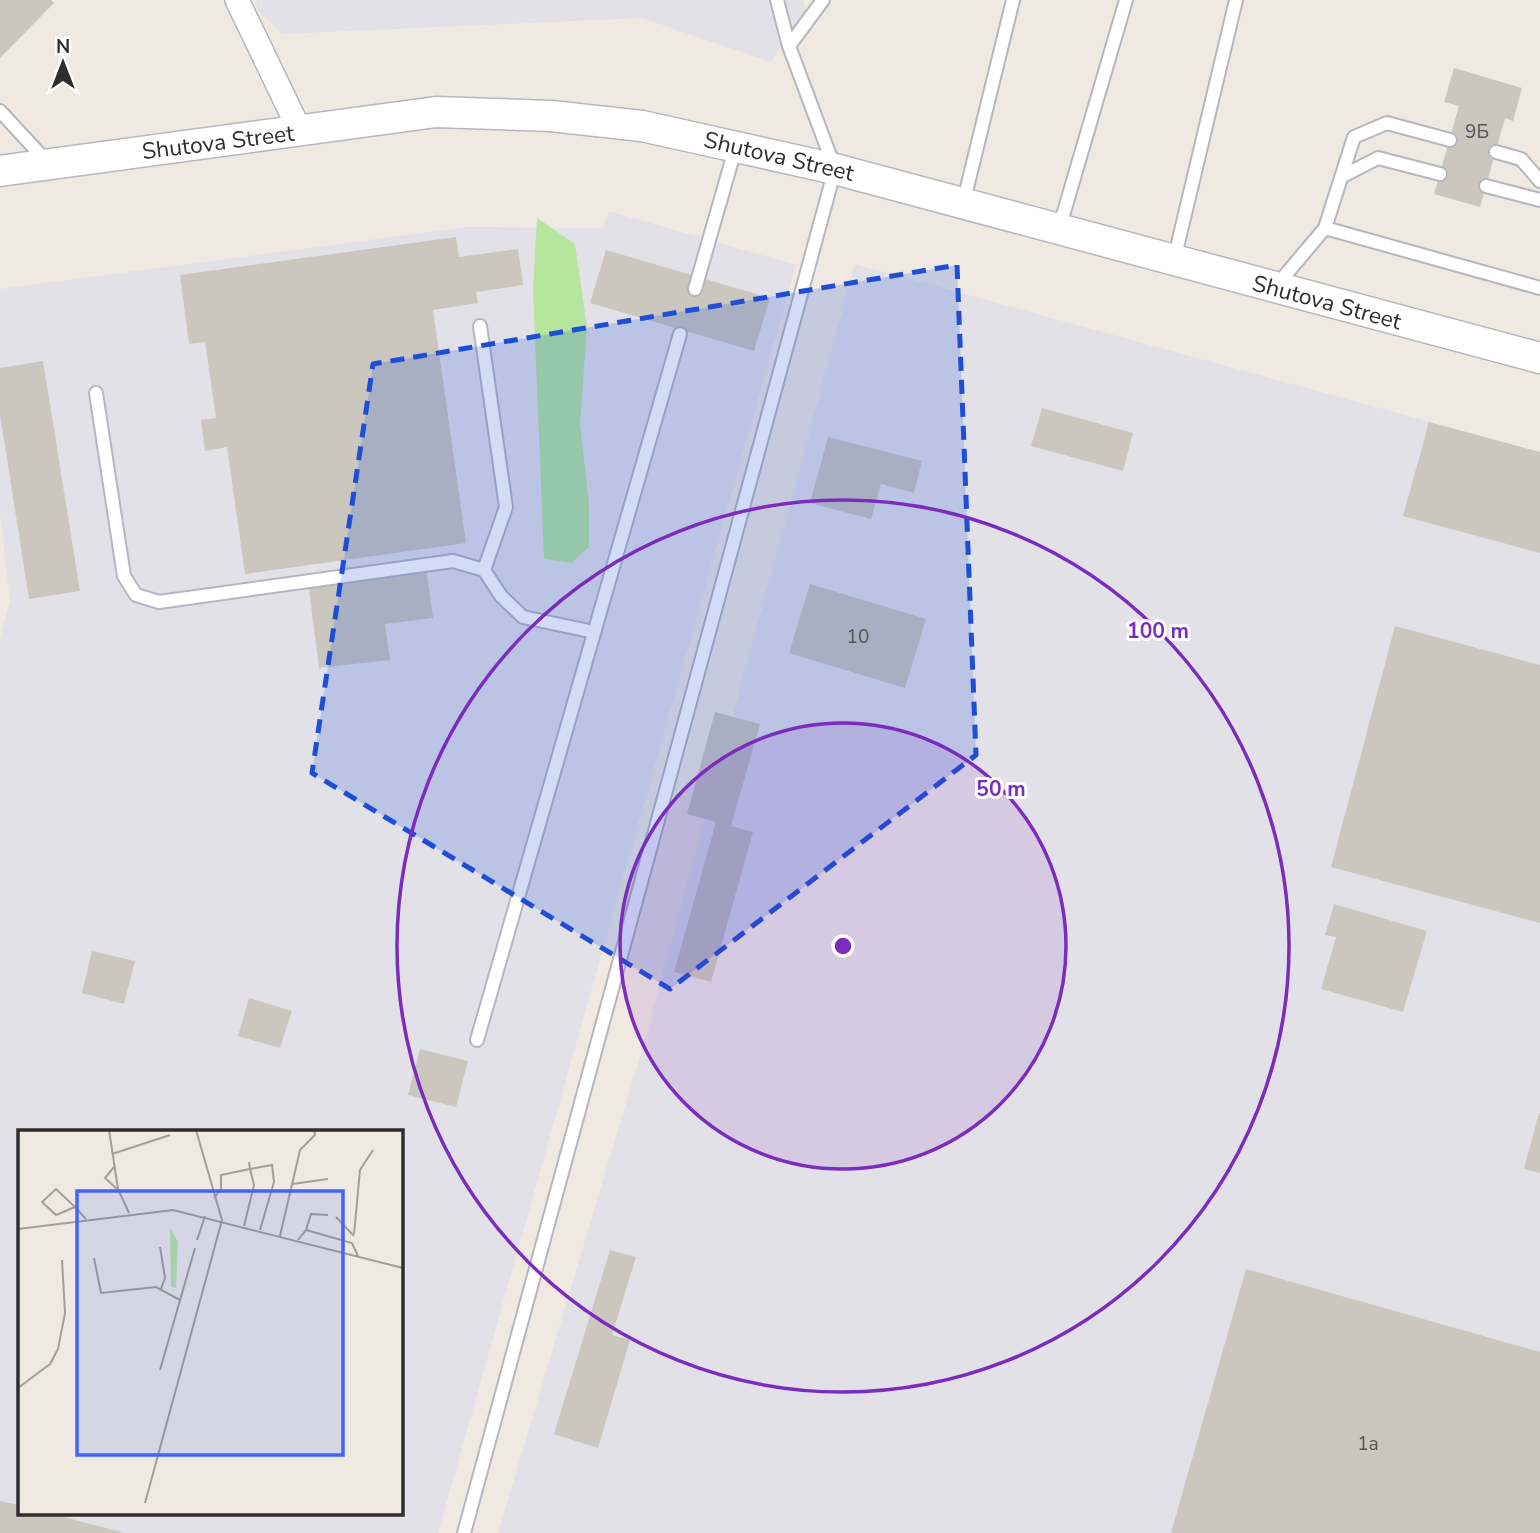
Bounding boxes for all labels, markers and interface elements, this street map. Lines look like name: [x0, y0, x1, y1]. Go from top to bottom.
north arrow: [28, 28, 98, 98]
text: N: [56, 34, 70, 60]
street label: Shutova Street: [140, 118, 297, 167]
house number: 9Б: [1465, 119, 1489, 145]
street label: Shutova Street: [701, 124, 858, 189]
street label: Shutova Street: [1249, 268, 1406, 338]
text: 100 m: [1127, 617, 1189, 645]
house number: 10: [847, 624, 869, 650]
text: 50 m: [976, 775, 1026, 803]
centre of rings: [831, 934, 855, 958]
inset map: [18, 1130, 402, 1516]
house number: 1а: [1357, 1431, 1379, 1457]

